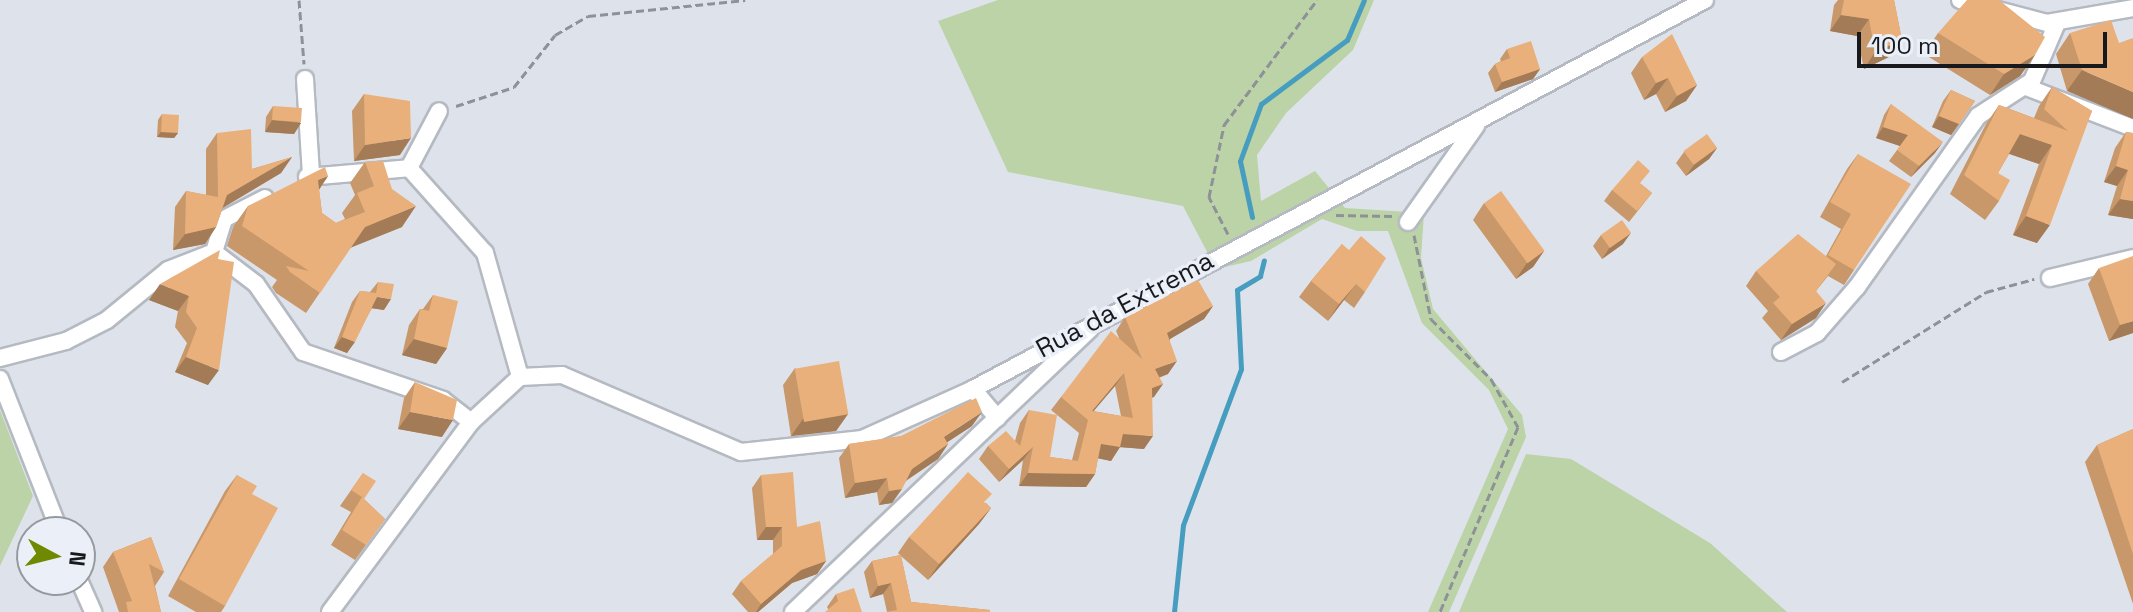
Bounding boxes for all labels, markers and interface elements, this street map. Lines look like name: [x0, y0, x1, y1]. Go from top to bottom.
scale bar: [1861, 16, 2111, 66]
text: 100 m: [1871, 30, 1939, 61]
street label: Rua da Extrema: [1031, 245, 1219, 365]
north arrow: [16, 516, 96, 596]
text: N: [63, 550, 93, 568]

